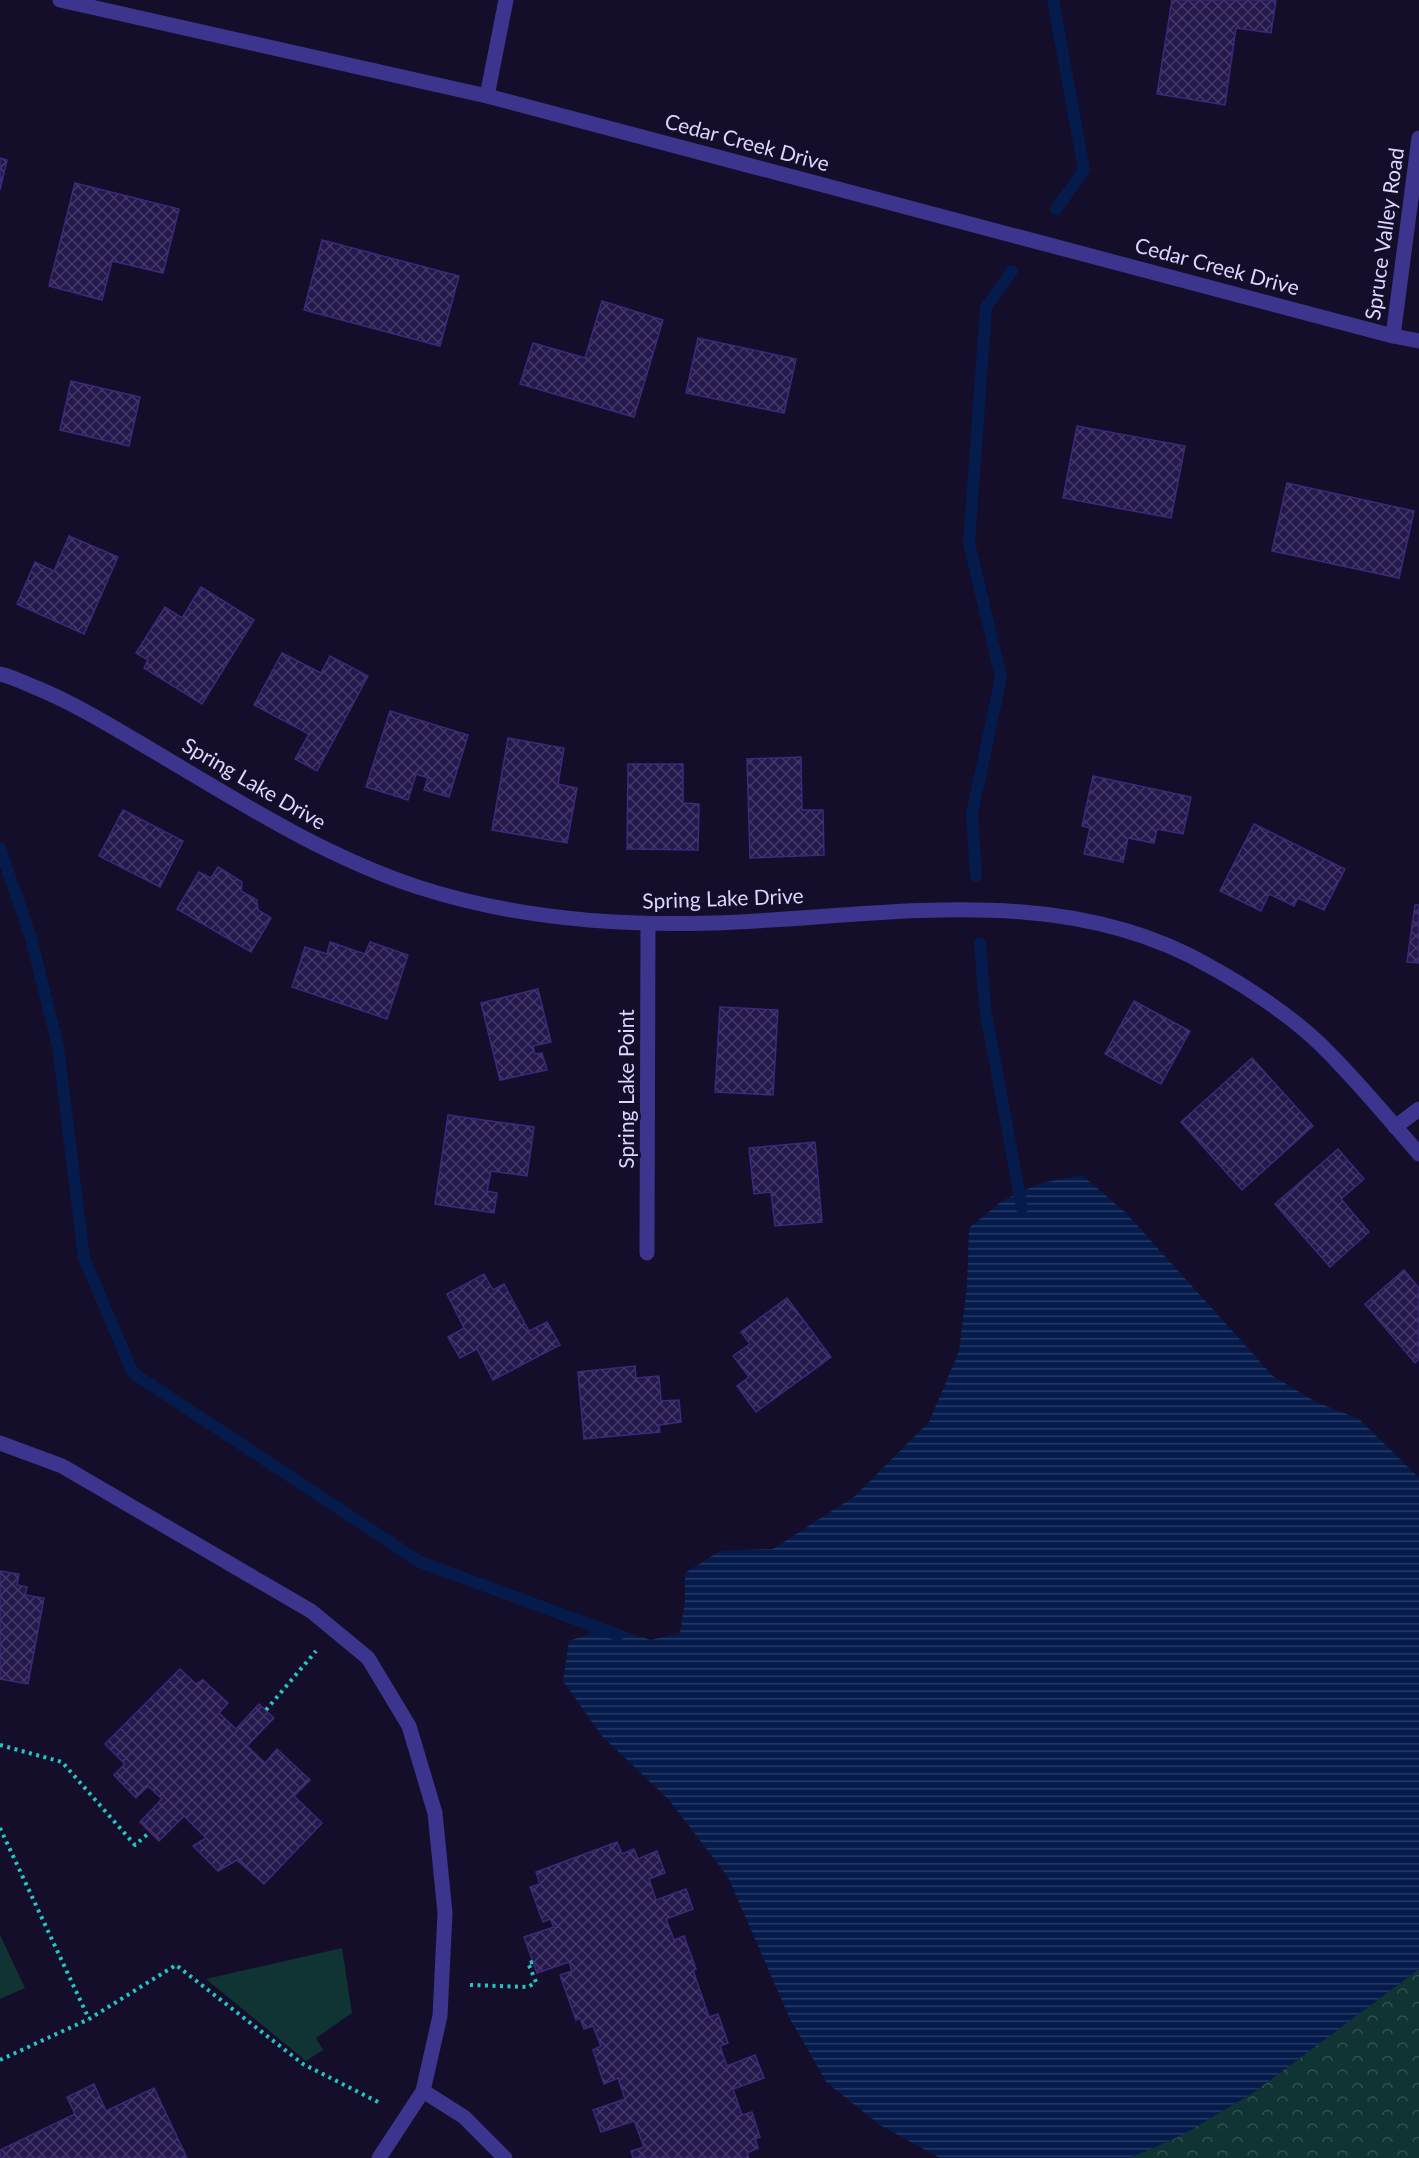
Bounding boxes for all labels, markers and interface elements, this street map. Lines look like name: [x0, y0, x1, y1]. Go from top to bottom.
street label: Cedar Creek Drive: [662, 108, 832, 176]
street label: Spruce Valley Road: [1359, 146, 1408, 322]
street label: Cedar Creek Drive: [1132, 232, 1302, 300]
street label: Spring Lake Drive: [179, 732, 331, 834]
street label: Spring Lake Drive: [642, 882, 804, 913]
street label: Spring Lake Point: [613, 1009, 638, 1169]

